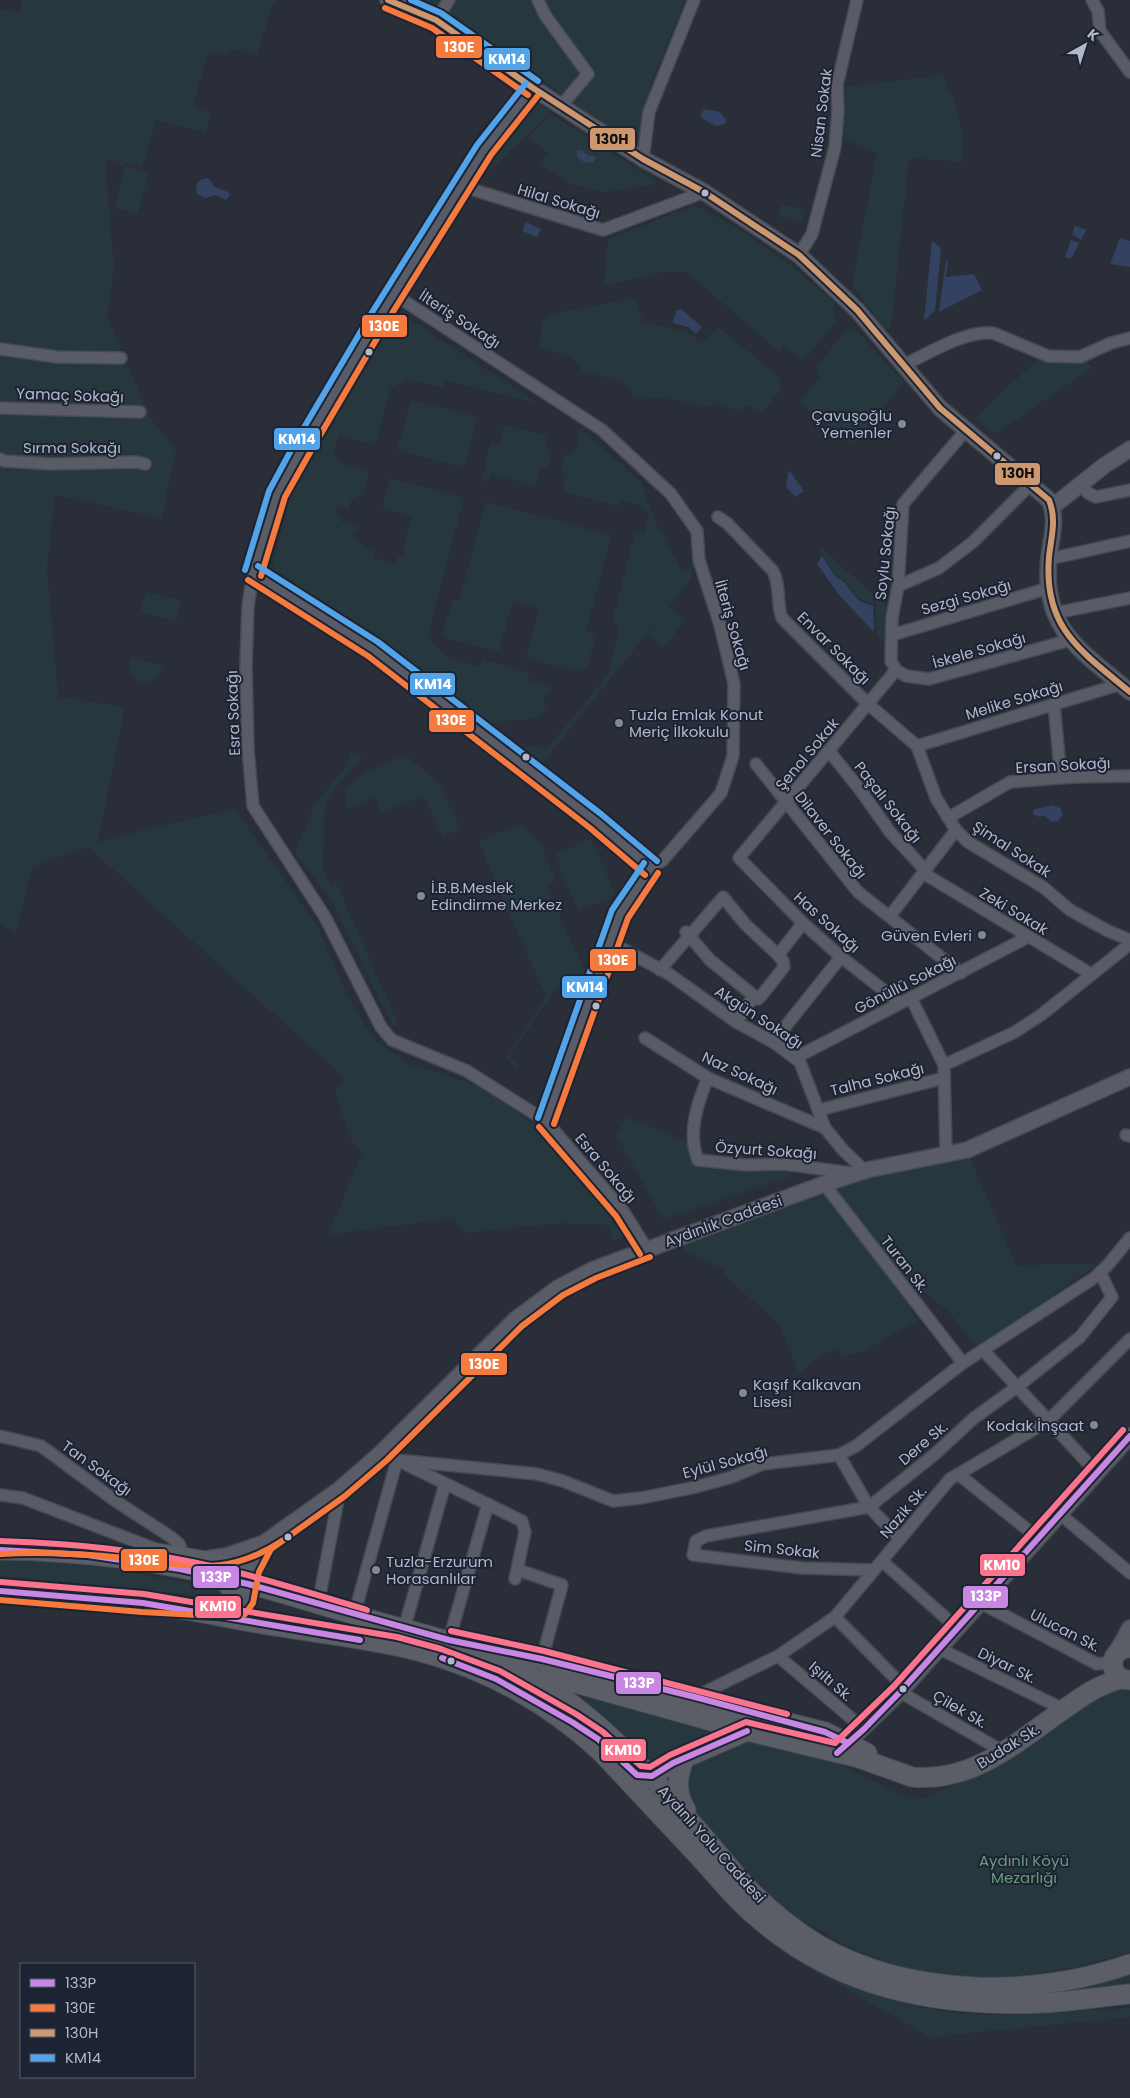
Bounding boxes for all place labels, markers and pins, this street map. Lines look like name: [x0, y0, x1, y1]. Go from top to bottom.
unlabelled marker: [700, 188, 710, 198]
unlabelled marker: [364, 347, 374, 357]
place label: Çavuşoğlu Yemenler: [811, 405, 892, 443]
marker: Çavuşoğlu Yemenler: [896, 418, 908, 430]
unlabelled marker: [992, 451, 1002, 461]
place label: Tuzla Emlak Konut Meriç İlkokulu: [629, 704, 763, 742]
marker: Tuzla Emlak Konut Meriç İlkokulu: [613, 717, 625, 729]
unlabelled marker: [521, 752, 531, 762]
place label: İ.B.B.Meslek Edindirme Merkez: [431, 877, 562, 915]
marker: İ.B.B.Meslek Edindirme Merkez: [415, 890, 427, 902]
place label: Güven Evleri: [881, 925, 972, 946]
marker: Güven Evleri: [976, 929, 988, 941]
unlabelled marker: [591, 1001, 601, 1011]
place label: Kaşıf Kalkavan Lisesi: [753, 1374, 861, 1412]
marker: Kaşıf Kalkavan Lisesi: [737, 1387, 749, 1399]
place label: Kodak İnşaat: [987, 1415, 1084, 1436]
marker: Kodak İnşaat: [1088, 1419, 1100, 1431]
unlabelled marker: [283, 1532, 293, 1542]
place label: Tuzla-Erzurum Horasanlılar: [386, 1551, 493, 1589]
marker: Tuzla-Erzurum Horasanlılar: [370, 1564, 382, 1576]
unlabelled marker: [446, 1656, 456, 1666]
unlabelled marker: [898, 1684, 908, 1694]

